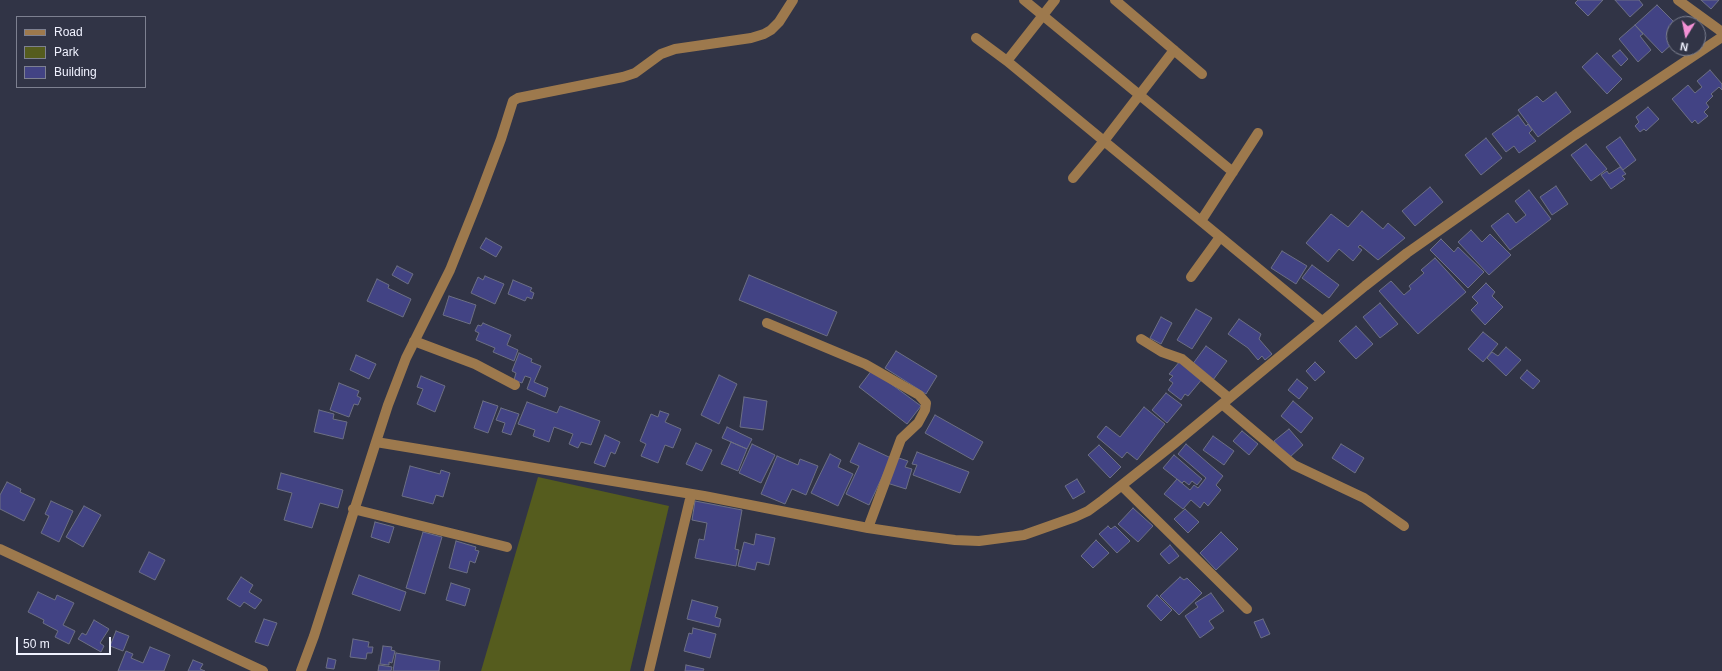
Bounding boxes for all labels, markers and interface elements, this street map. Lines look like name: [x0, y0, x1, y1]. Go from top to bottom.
legend: [16, 16, 146, 88]
north arrow: [1666, 16, 1706, 56]
text: Road: [54, 25, 83, 39]
text: N: [1679, 40, 1689, 53]
text: Park: [54, 45, 79, 59]
text: Building: [54, 65, 97, 79]
scale bar: [18, 629, 113, 655]
text: 50 m: [23, 637, 50, 651]

